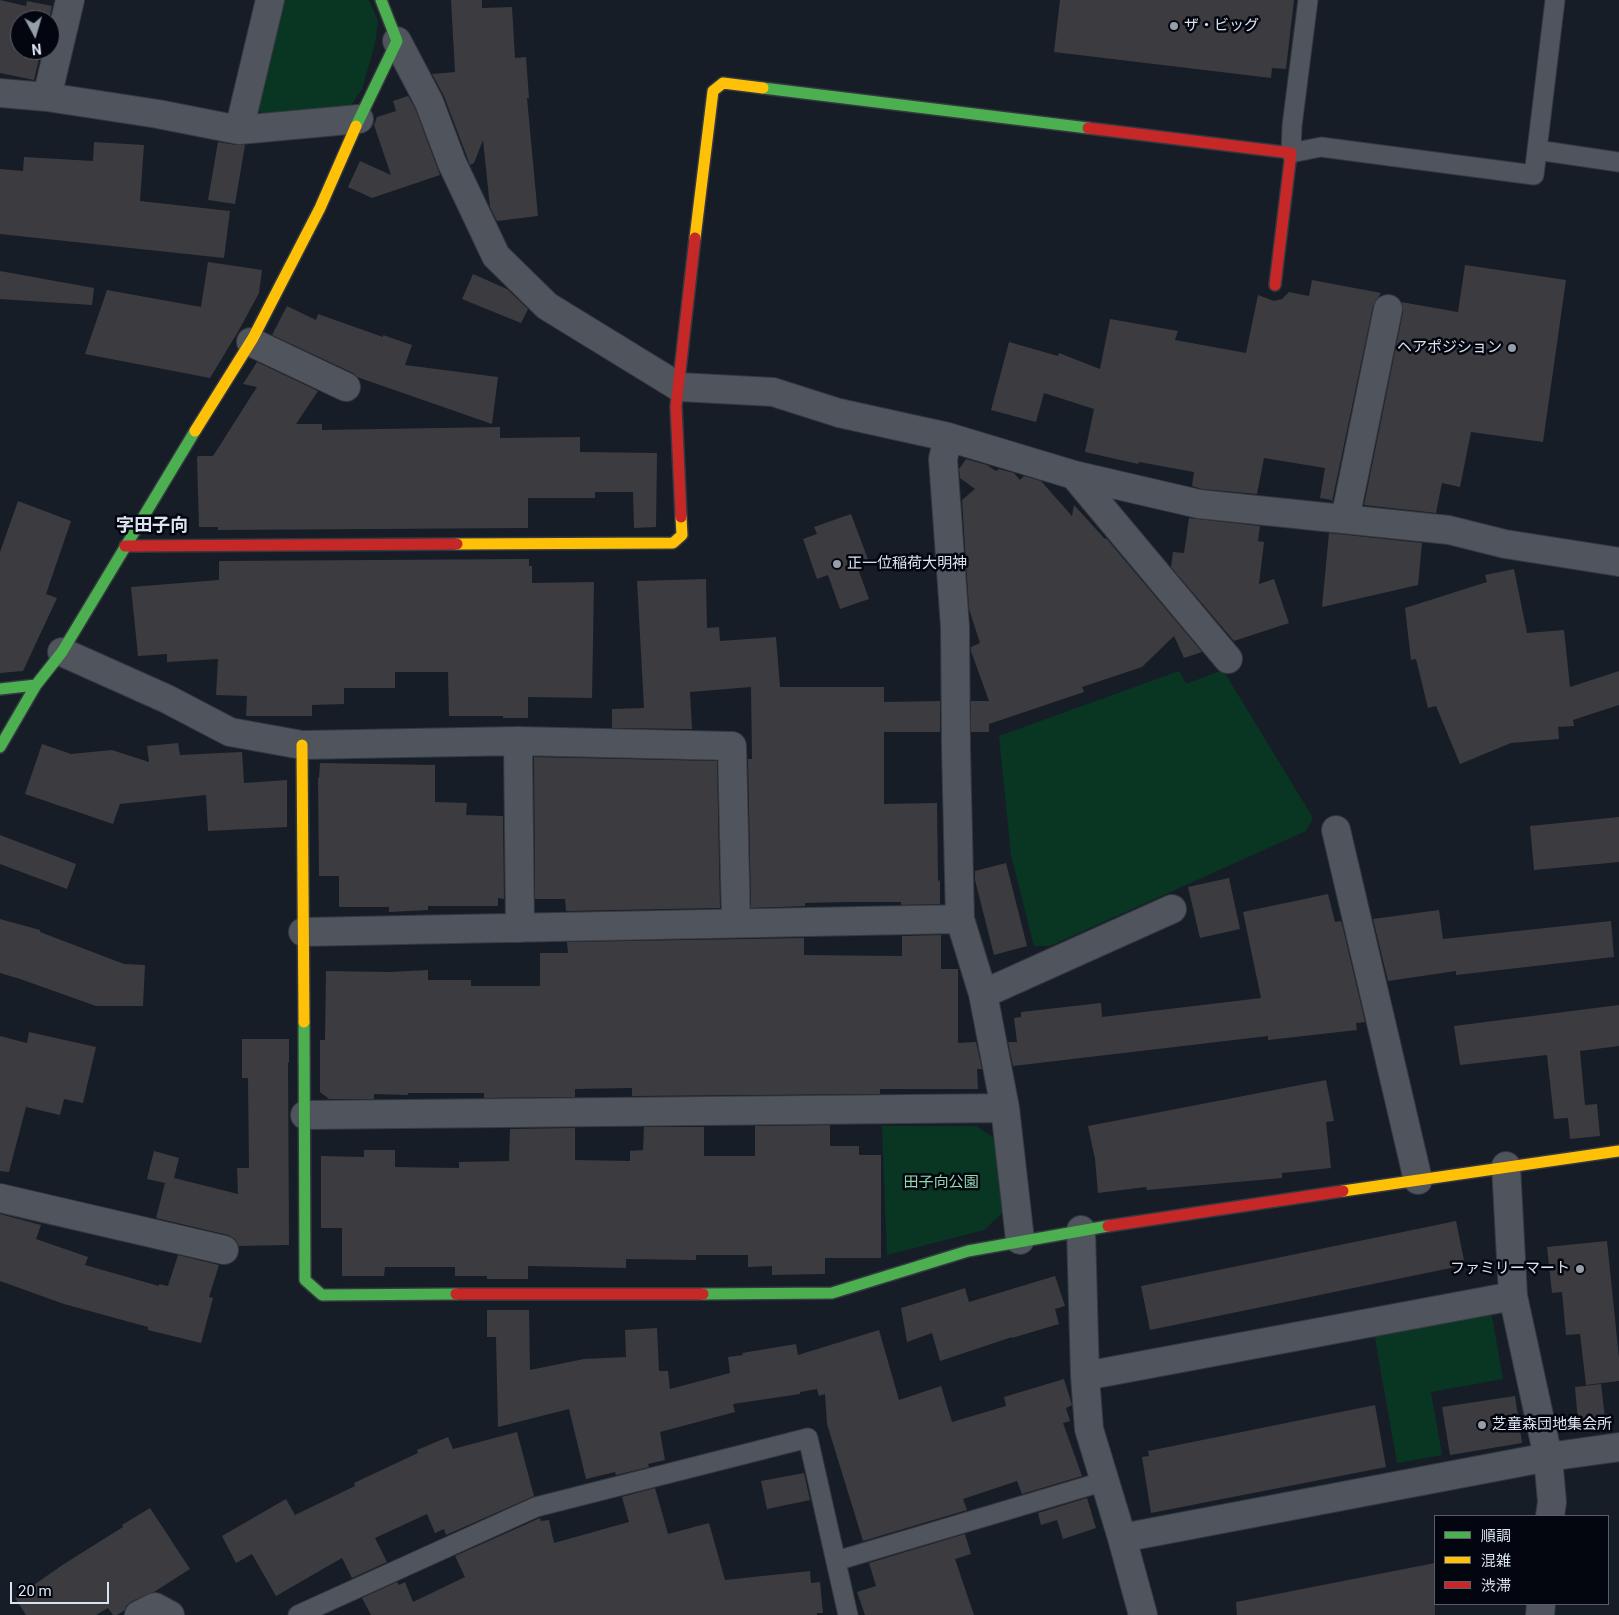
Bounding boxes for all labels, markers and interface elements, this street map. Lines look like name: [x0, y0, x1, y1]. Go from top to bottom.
north arrow: [10, 10, 60, 60]
place label: ザ・ビッグ: [1184, 17, 1259, 35]
marker: ザ・ビッグ: [1168, 20, 1180, 32]
text: N: [31, 40, 42, 57]
place label: ヘアポジション: [1397, 339, 1502, 357]
marker: ヘアポジション: [1506, 342, 1518, 354]
district label: 字田子向: [116, 515, 188, 537]
place label: 正一位稲荷大明神: [847, 555, 967, 573]
marker: 正一位稲荷大明神: [831, 558, 843, 570]
park label: 田子向公園: [904, 1174, 978, 1192]
place label: ファミリーマート: [1450, 1260, 1570, 1278]
marker: ファミリーマート: [1574, 1263, 1586, 1275]
place label: 芝童森団地集会所: [1492, 1416, 1612, 1434]
marker: 芝童森団地集会所: [1476, 1419, 1488, 1431]
legend: [1434, 1515, 1609, 1605]
text: 順調: [1481, 1527, 1511, 1545]
text: 混雑: [1481, 1552, 1511, 1570]
scale bar: [12, 1572, 111, 1604]
text: 渋滞: [1481, 1577, 1511, 1595]
text: 20 m: [18, 1582, 52, 1600]

